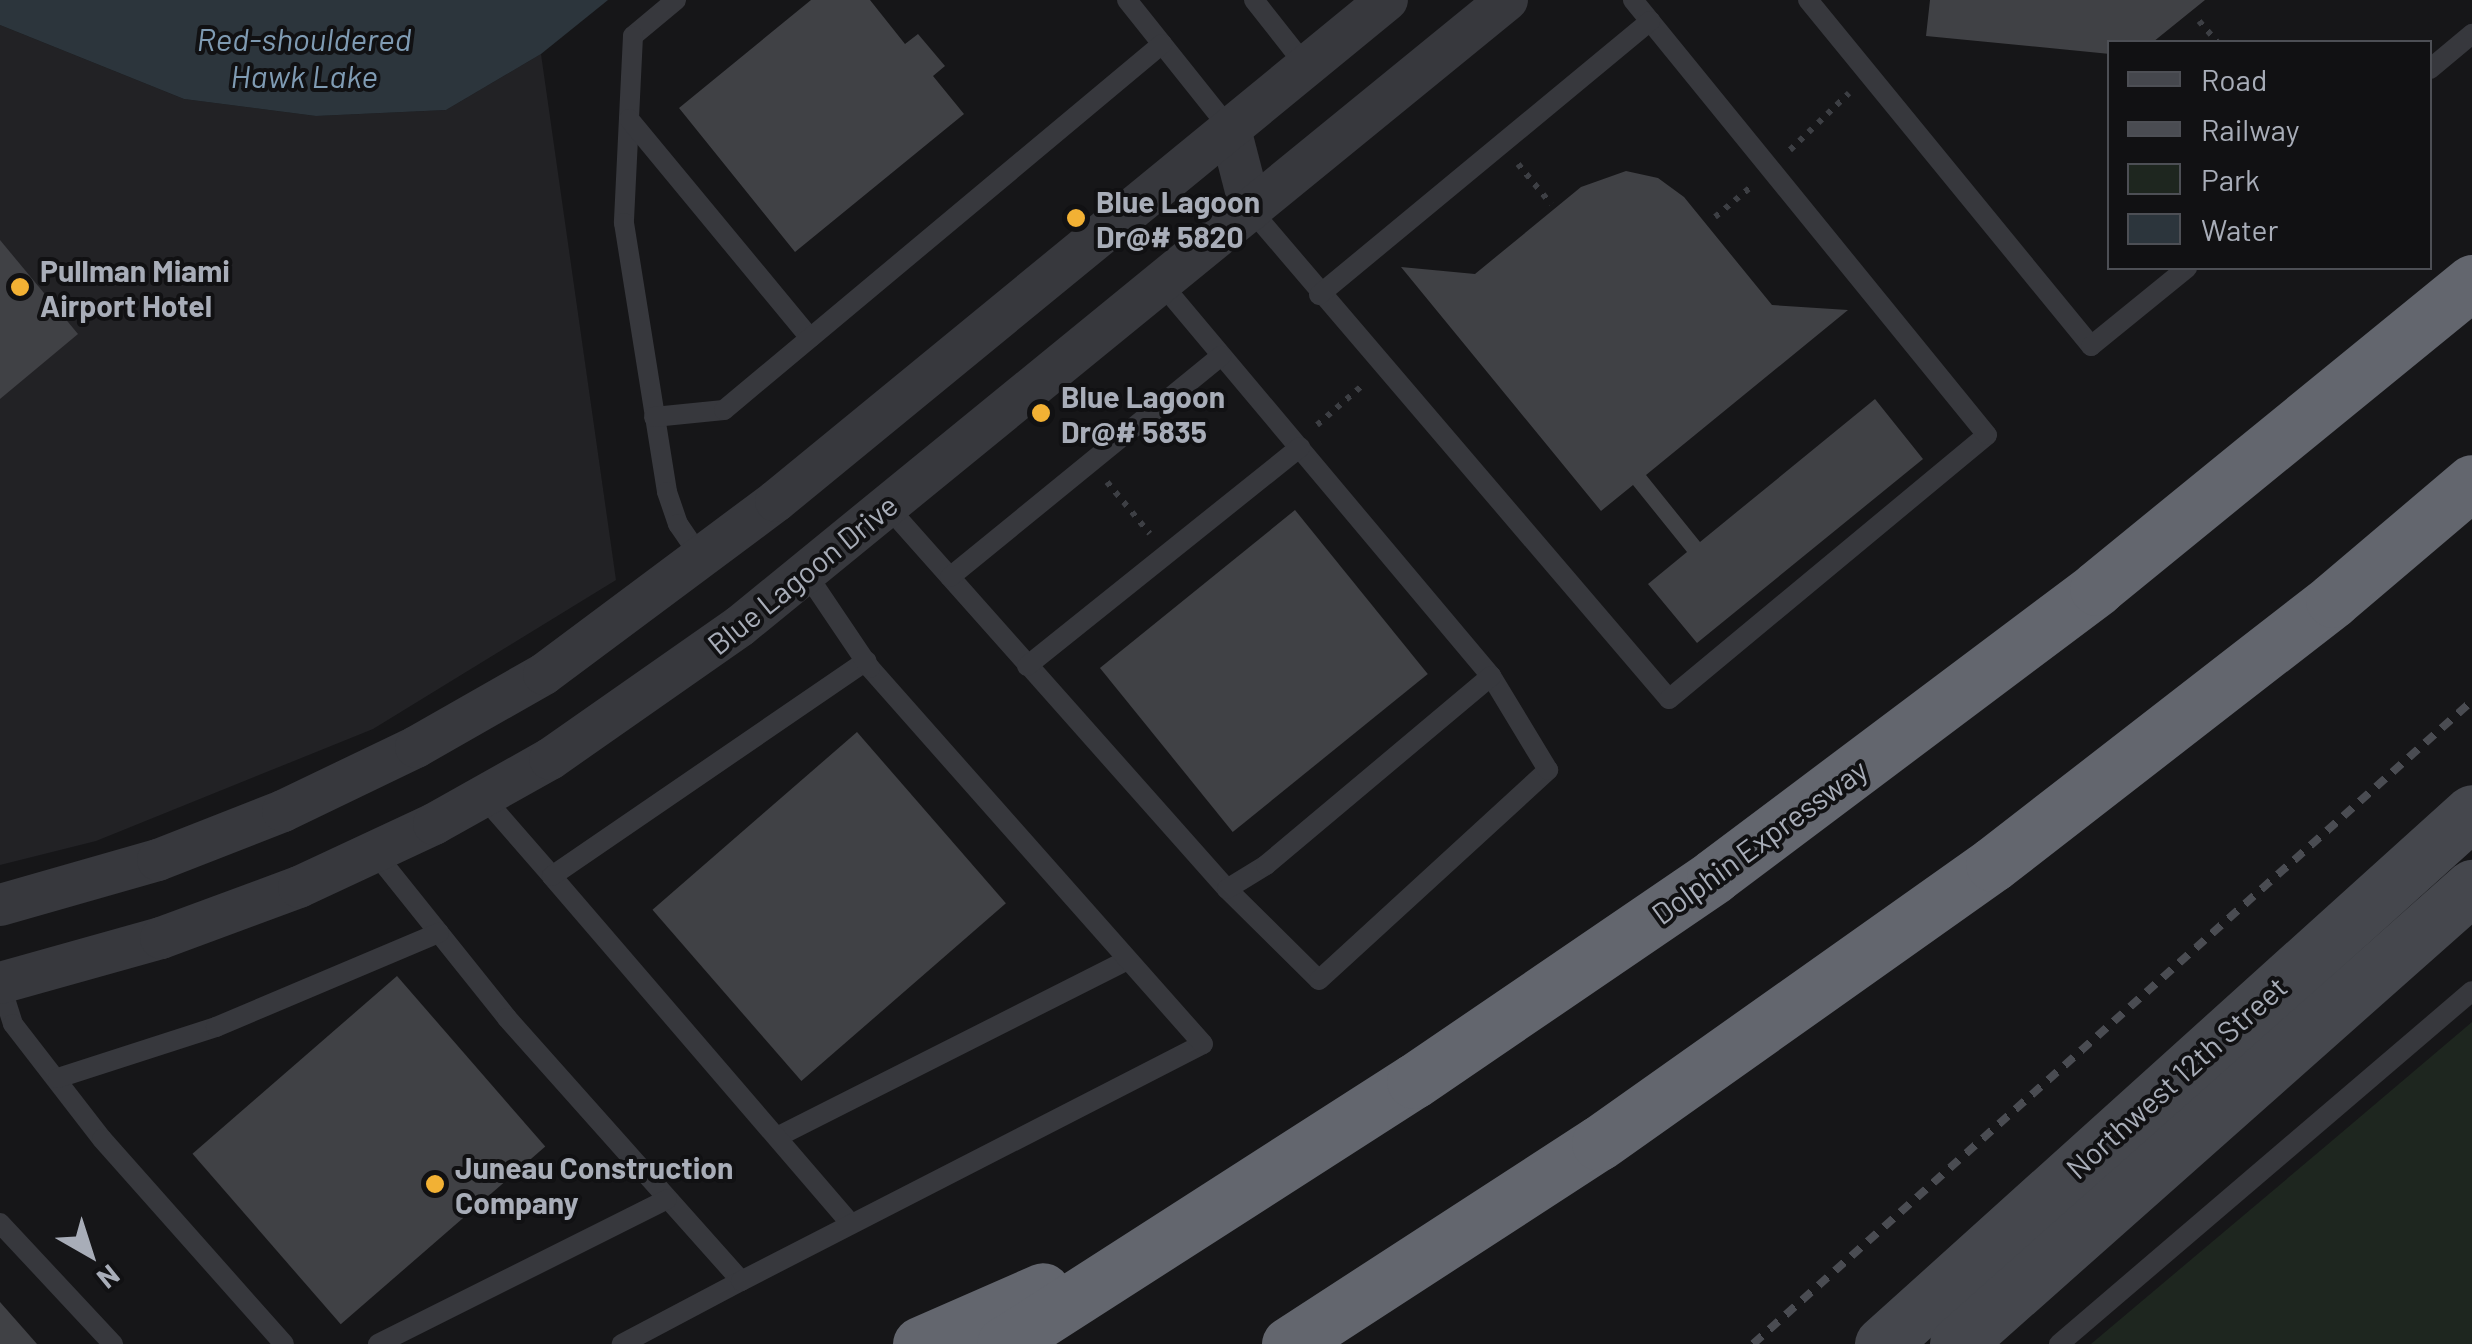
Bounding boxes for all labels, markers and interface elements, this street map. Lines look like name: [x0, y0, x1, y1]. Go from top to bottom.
water label: Red-shouldered Hawk Lake: [197, 20, 411, 95]
legend: [2107, 40, 2432, 270]
text: Road: [2201, 61, 2267, 97]
text: Railway: [2201, 111, 2300, 147]
text: Park: [2201, 161, 2260, 197]
place label: Blue Lagoon Dr@# 5820: [1096, 183, 1260, 254]
marker: Blue Lagoon Dr@# 5820: [1065, 207, 1087, 229]
text: Water: [2201, 211, 2279, 247]
place label: Pullman Miami Airport Hotel: [40, 252, 230, 322]
marker: Pullman Miami Airport Hotel: [9, 276, 31, 298]
place label: Blue Lagoon Dr@# 5835: [1061, 378, 1225, 448]
marker: Blue Lagoon Dr@# 5835: [1030, 402, 1052, 424]
street label: Blue Lagoon Drive: [700, 486, 904, 662]
street label: Dolphin Expressway: [1644, 751, 1874, 931]
street label: Northwest 12th Street: [2058, 968, 2294, 1186]
place label: Juneau Construction Company: [455, 1149, 733, 1220]
marker: Juneau Construction Company: [424, 1173, 446, 1195]
north arrow: [40, 1204, 140, 1304]
text: N: [91, 1258, 127, 1296]

